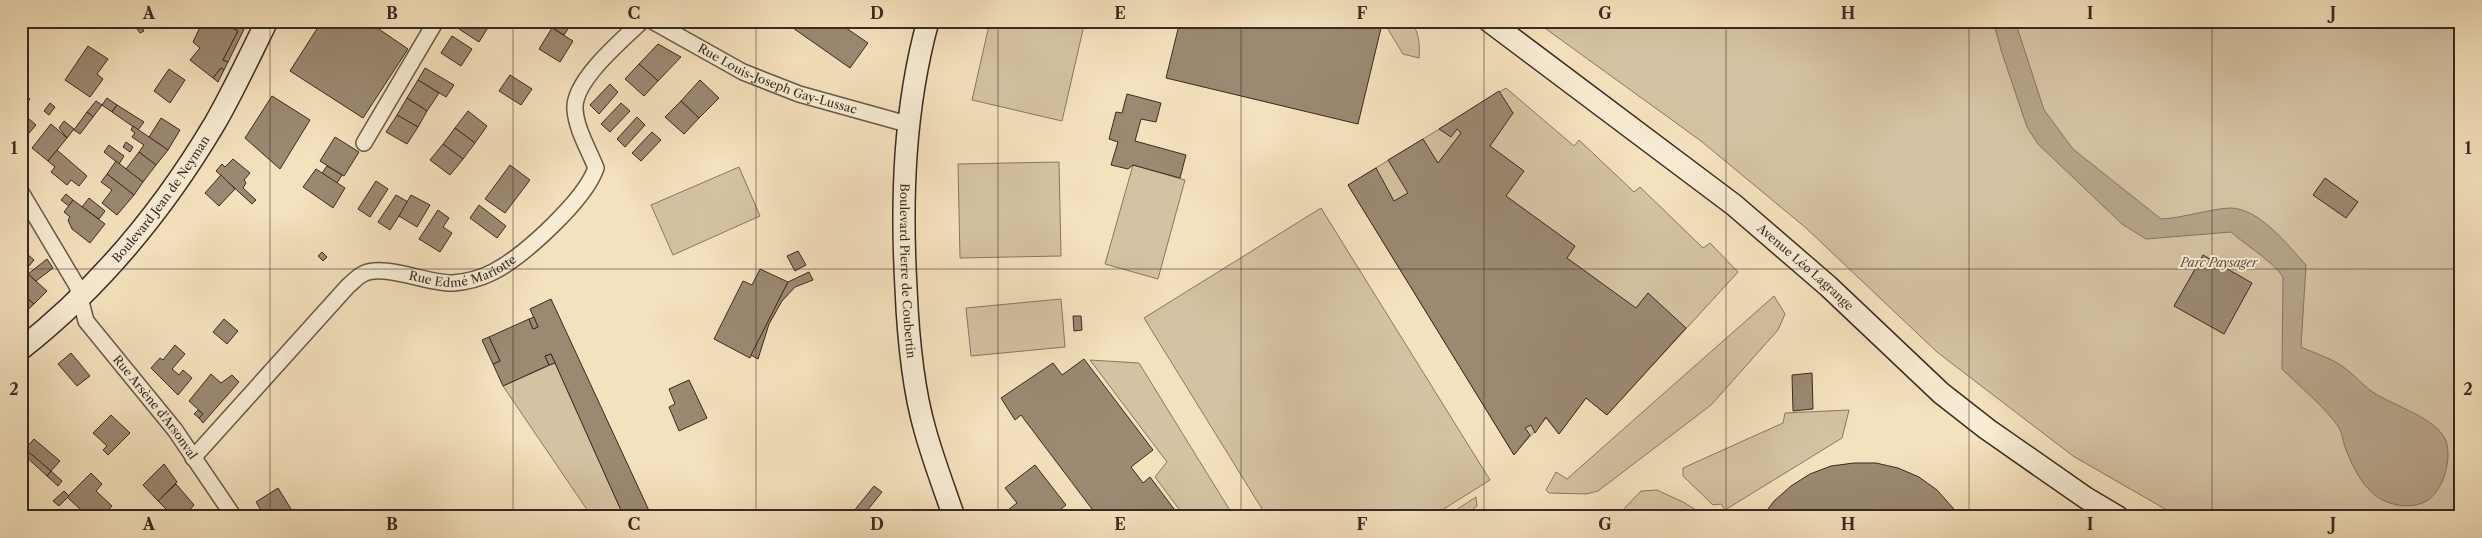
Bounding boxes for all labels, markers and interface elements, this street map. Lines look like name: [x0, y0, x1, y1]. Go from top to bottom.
text: A: [142, 3, 156, 23]
text: B: [386, 3, 398, 23]
text: C: [628, 3, 640, 23]
text: D: [870, 3, 884, 23]
text: E: [1114, 3, 1126, 23]
text: F: [1357, 3, 1368, 23]
text: G: [1598, 3, 1612, 23]
text: H: [1841, 3, 1855, 23]
text: I: [2087, 3, 2094, 23]
text: J: [2327, 3, 2336, 23]
street label: Rue Louis-Joseph Gay-Lussac: [695, 40, 859, 117]
street label: Boulevard Jean de Neyman: [109, 132, 213, 265]
text: 1: [10, 138, 18, 158]
text: 1: [2464, 138, 2472, 158]
street label: Boulevard Pierre de Coubertin: [897, 183, 919, 360]
street label: Avenue Léo Lagrange: [1754, 220, 1857, 313]
street label: Rue Edmé Mariotte: [408, 251, 519, 290]
park label: Parc Paysager: [2179, 255, 2259, 270]
street label: Rue Arsène d'Arsonval: [110, 352, 201, 462]
text: 2: [9, 379, 19, 399]
text: 2: [2463, 379, 2473, 399]
text: A: [142, 514, 156, 534]
text: B: [386, 514, 398, 534]
text: C: [628, 514, 640, 534]
text: D: [870, 514, 884, 534]
text: E: [1114, 514, 1126, 534]
text: F: [1357, 514, 1368, 534]
text: G: [1598, 514, 1612, 534]
text: H: [1841, 514, 1855, 534]
text: I: [2087, 514, 2094, 534]
text: J: [2327, 514, 2336, 534]

